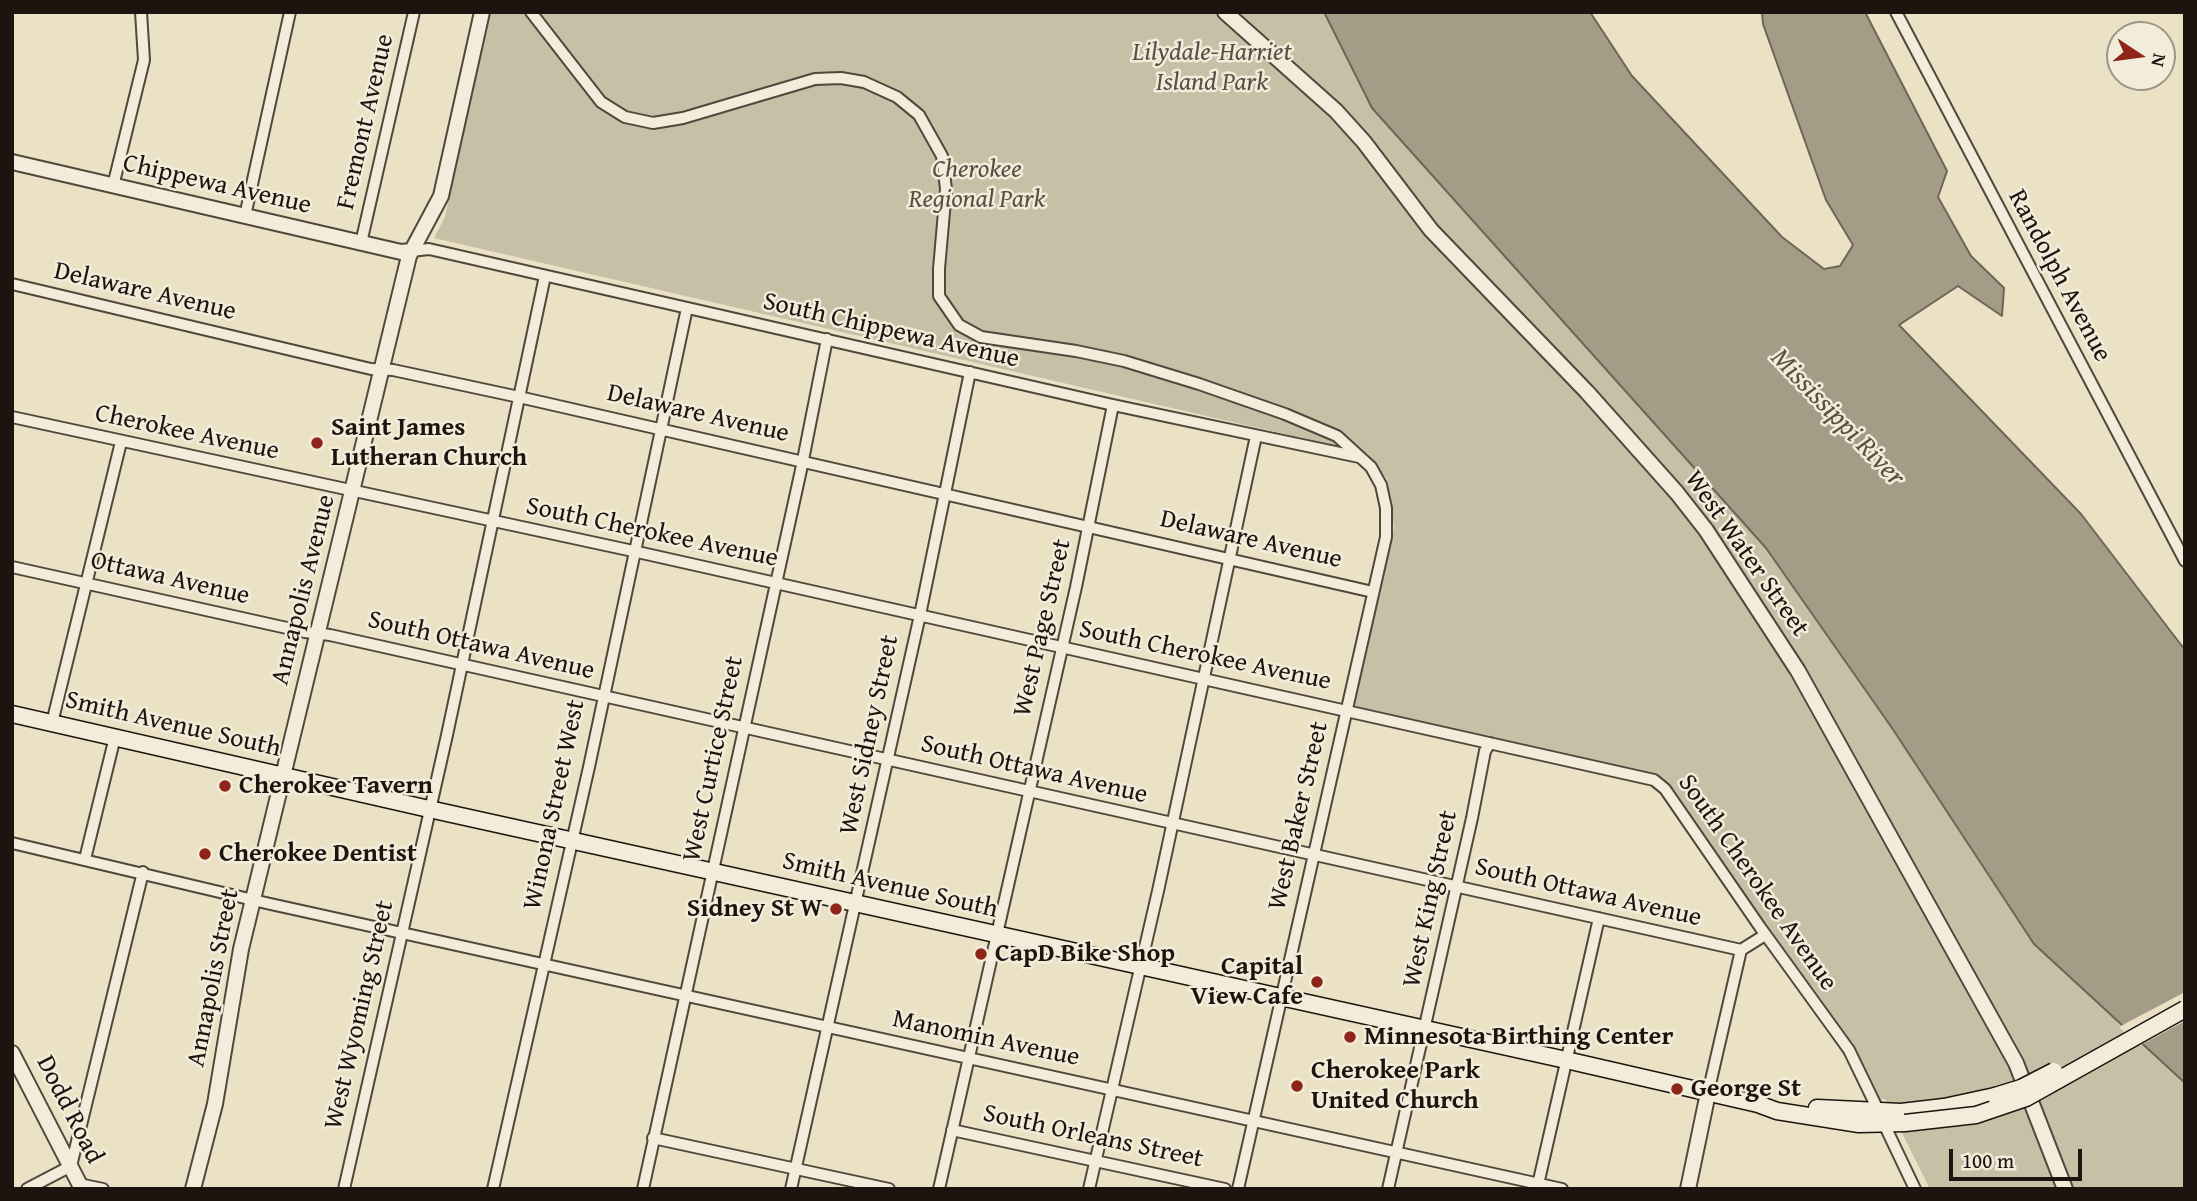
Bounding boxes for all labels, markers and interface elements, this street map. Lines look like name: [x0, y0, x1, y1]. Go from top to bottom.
north arrow: [2106, 21, 2176, 91]
street label: Fremont Avenue: [331, 31, 401, 213]
park label: Lilydale-Harriet Island Park: [1132, 37, 1292, 98]
text: N: [2144, 51, 2175, 70]
street label: Chippewa Avenue: [120, 148, 314, 222]
park label: Cherokee Regional Park: [909, 154, 1045, 216]
street label: Randolph Avenue: [2000, 185, 2118, 367]
street label: Delaware Avenue: [51, 256, 239, 328]
street label: South Chippewa Avenue: [760, 286, 1022, 376]
water label: Mississippi River: [1763, 342, 1911, 494]
street label: Delaware Avenue: [604, 378, 792, 450]
street label: Cherokee Avenue: [92, 398, 282, 468]
place label: Saint James Lutheran Church: [331, 412, 527, 474]
marker: Saint James Lutheran Church: [309, 435, 325, 451]
street label: West Water Street: [1677, 465, 1815, 643]
street label: South Cherokee Avenue: [523, 491, 781, 575]
street label: Annapolis Avenue: [265, 492, 343, 688]
street label: Delaware Avenue: [1157, 504, 1345, 576]
street label: West Page Street: [1007, 536, 1079, 720]
street label: Ottawa Avenue: [88, 546, 252, 612]
street label: South Ottawa Avenue: [365, 605, 597, 687]
street label: South Cherokee Avenue: [1076, 614, 1334, 698]
street label: West Sidney Street: [834, 632, 906, 838]
street label: West Curtice Street: [677, 653, 751, 865]
street label: Smith Avenue South: [62, 685, 284, 765]
street label: Winona Street West: [517, 697, 593, 913]
street label: West Baker Street: [1262, 719, 1336, 913]
street label: South Ottawa Avenue: [918, 729, 1150, 811]
street label: South Cherokee Avenue: [1671, 769, 1843, 997]
place label: Cherokee Tavern: [239, 770, 433, 802]
marker: Cherokee Tavern: [217, 778, 233, 794]
street label: West King Street: [1397, 808, 1465, 990]
place label: Cherokee Dentist: [219, 838, 417, 870]
marker: Cherokee Dentist: [197, 846, 213, 862]
street label: Smith Avenue South: [779, 846, 1001, 926]
street label: South Ottawa Avenue: [1472, 852, 1704, 934]
street label: Annapolis Street: [181, 886, 247, 1070]
place label: Sidney St W: [687, 893, 822, 925]
street label: West Wyoming Street: [318, 898, 402, 1132]
marker: Sidney St W: [828, 901, 844, 917]
place label: CapD Bike Shop: [995, 938, 1175, 970]
marker: CapD Bike Shop: [973, 946, 989, 962]
place label: Capital View Cafe: [1190, 951, 1303, 1012]
marker: Capital View Cafe: [1309, 974, 1325, 990]
street label: Manomin Avenue: [890, 1004, 1082, 1074]
place label: Minnesota Birthing Center: [1364, 1021, 1673, 1053]
marker: Minnesota Birthing Center: [1342, 1029, 1358, 1045]
street label: Dodd Road: [29, 1051, 109, 1169]
place label: Cherokee Park United Church: [1311, 1055, 1480, 1116]
place label: George St: [1691, 1073, 1801, 1105]
marker: Cherokee Park United Church: [1289, 1078, 1305, 1094]
marker: George St: [1669, 1081, 1685, 1097]
street label: South Orleans Street: [980, 1098, 1206, 1176]
scale bar: [1952, 1134, 2085, 1178]
text: 100 m: [1962, 1145, 2014, 1176]

